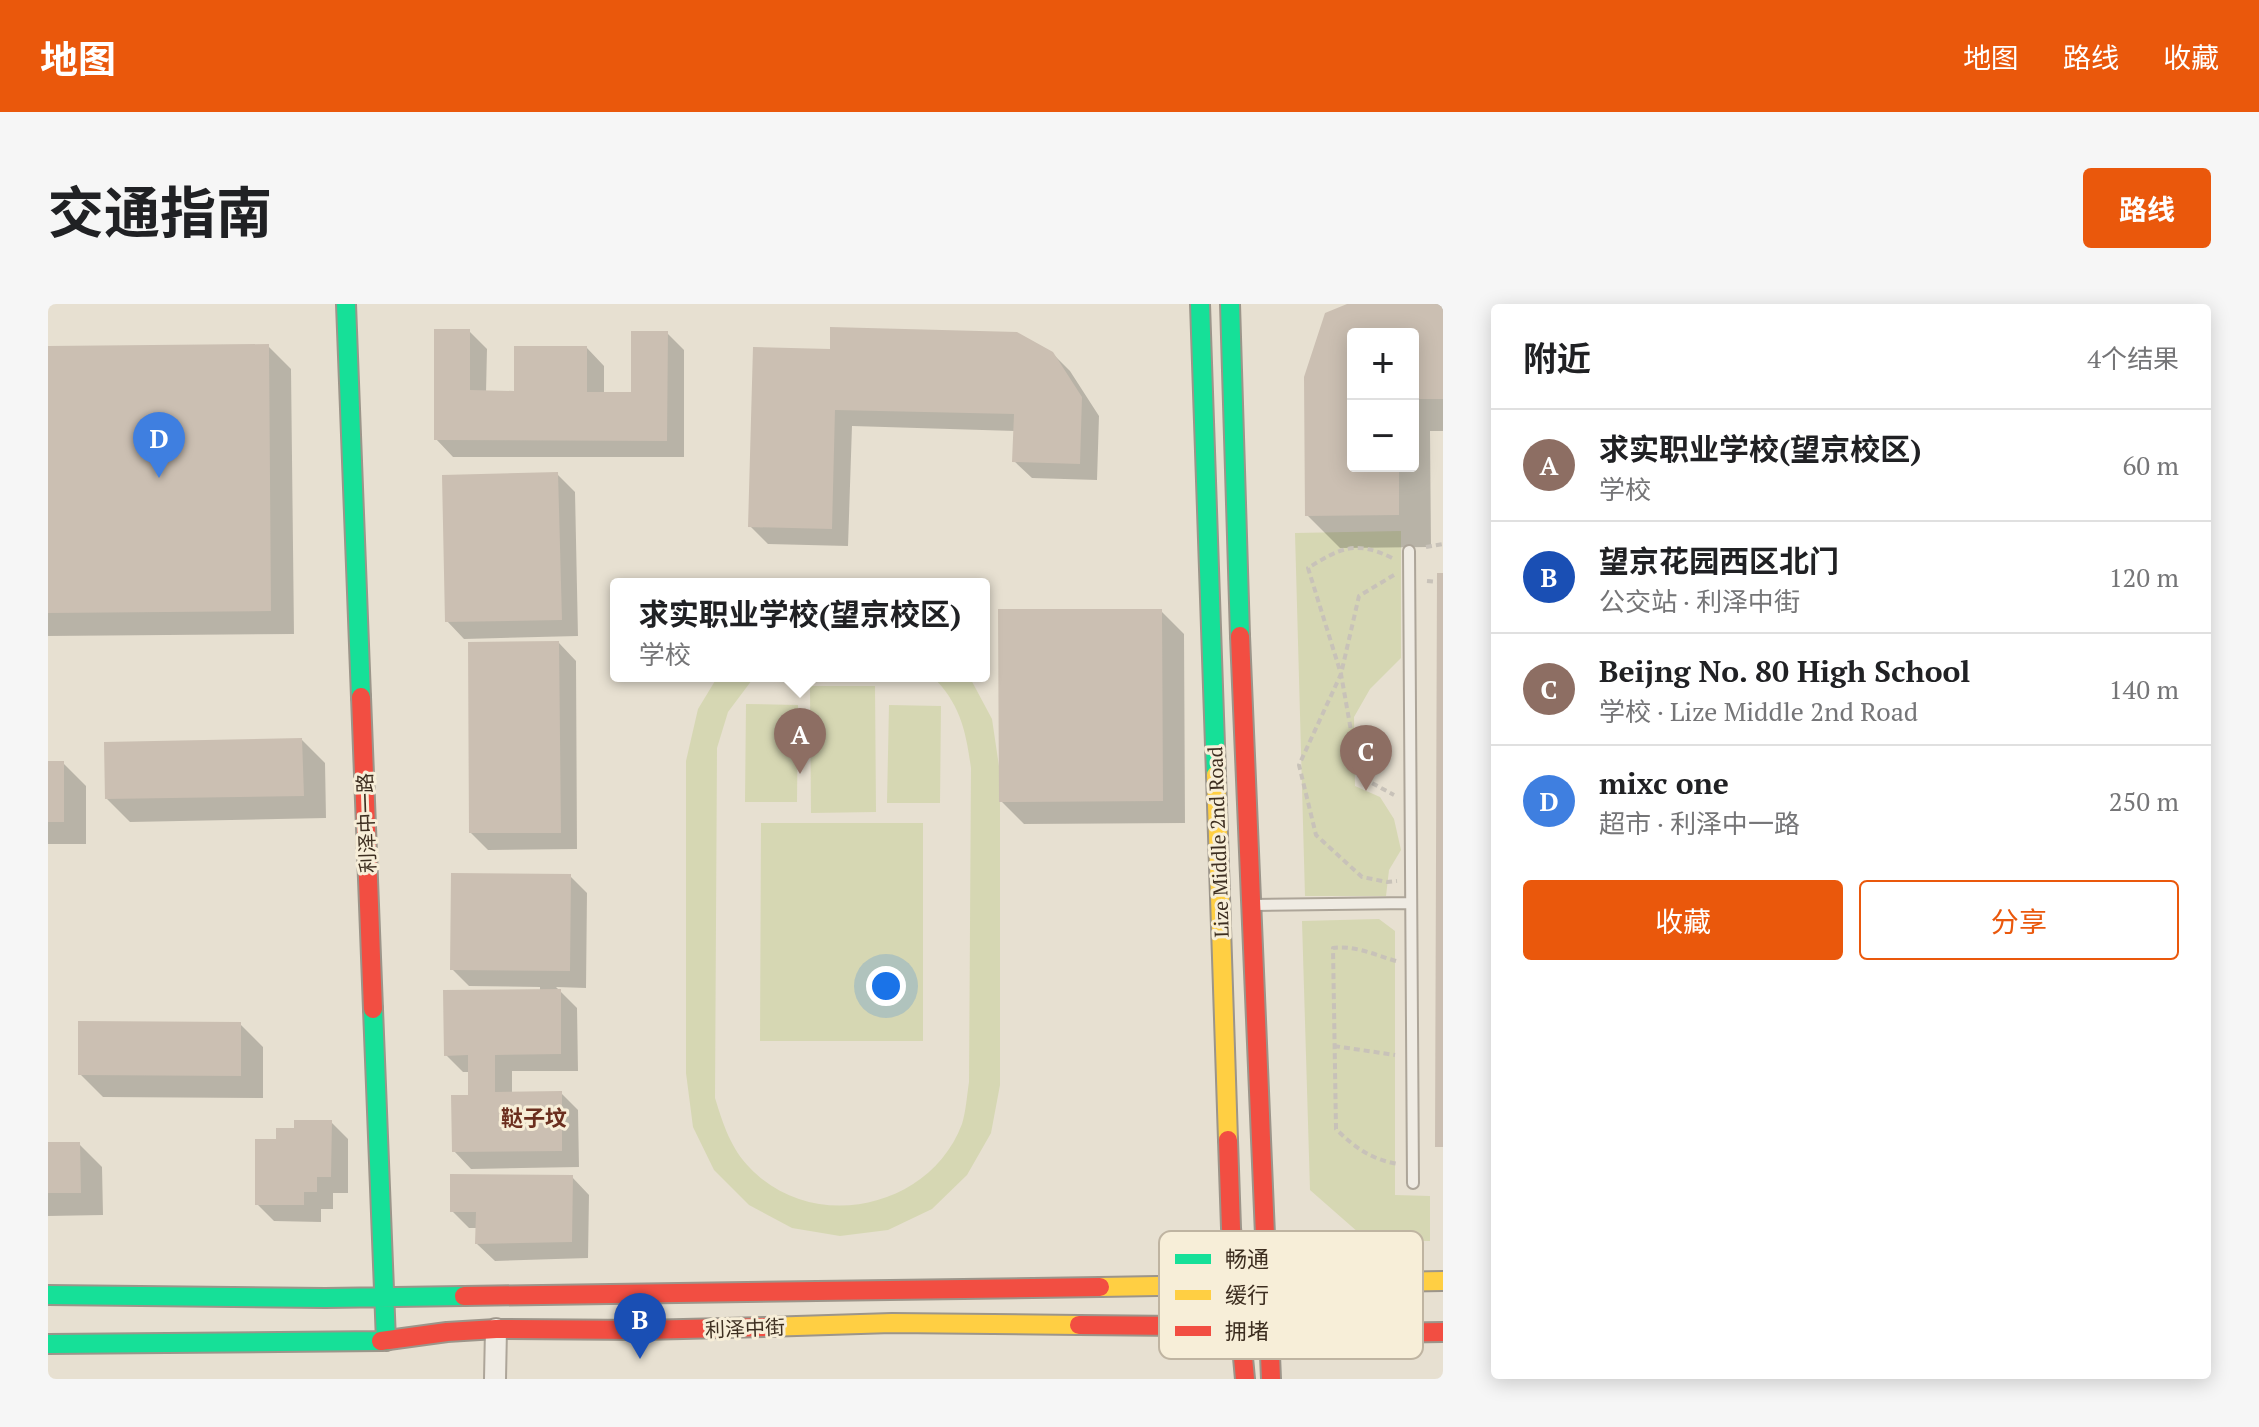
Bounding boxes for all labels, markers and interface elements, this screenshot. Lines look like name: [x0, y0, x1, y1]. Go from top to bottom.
text: 地图: [40, 34, 116, 84]
text: 地图: [1963, 39, 2019, 76]
text: 路线: [2063, 39, 2119, 76]
text: 收藏: [2163, 39, 2219, 76]
button: 路线: [2083, 168, 2211, 248]
text: 交通指南: [48, 175, 272, 249]
map controls: [1347, 328, 1419, 472]
button: +: [1347, 328, 1419, 400]
text: 附近: [1523, 336, 1591, 381]
text: 4个结果: [2087, 341, 2179, 375]
button: −: [1347, 400, 1419, 472]
pin: D: [133, 412, 185, 478]
text: 求实职业学校(望京校区): [1599, 429, 1922, 469]
text: A: [1540, 448, 1558, 482]
text: 60 m: [2123, 448, 2179, 482]
text: 学校: [1599, 472, 1651, 506]
text: 望京花园西区北门: [1599, 541, 1839, 581]
text: B: [1541, 560, 1557, 594]
text: 120 m: [2109, 560, 2179, 594]
popup: [610, 578, 990, 682]
text: 公交站 · 利泽中街: [1599, 584, 1800, 618]
text: 求实职业学校(望京校区): [639, 594, 961, 634]
text: 学校: [639, 637, 691, 671]
text: Beijng No. 80 High School: [1599, 651, 1970, 691]
text: C: [1541, 672, 1557, 706]
text: 140 m: [2109, 672, 2179, 706]
text: 学校 · Lize Middle 2nd Road: [1599, 694, 1918, 728]
pin: A: [774, 708, 826, 774]
pin: C: [1340, 725, 1392, 791]
street label: Lize Middle 2nd Road: [1201, 746, 1235, 938]
text: mixc one: [1599, 763, 1729, 803]
street label: 利泽中一路: [351, 773, 381, 873]
text: D: [1539, 784, 1559, 818]
text: 250 m: [2109, 784, 2179, 818]
text: 超市 · 利泽中一路: [1599, 806, 1800, 840]
button: 收藏: [1523, 880, 1843, 960]
button: 分享: [1859, 880, 2179, 960]
your location: [866, 966, 906, 1006]
district label: 鞑子坟: [501, 1103, 567, 1132]
legend: [1159, 1231, 1423, 1359]
text: 畅通: [1225, 1244, 1269, 1273]
text: 缓行: [1225, 1280, 1269, 1309]
pin: B: [614, 1293, 666, 1359]
street label: 利泽中街: [705, 1313, 785, 1343]
text: 拥堵: [1225, 1316, 1269, 1345]

